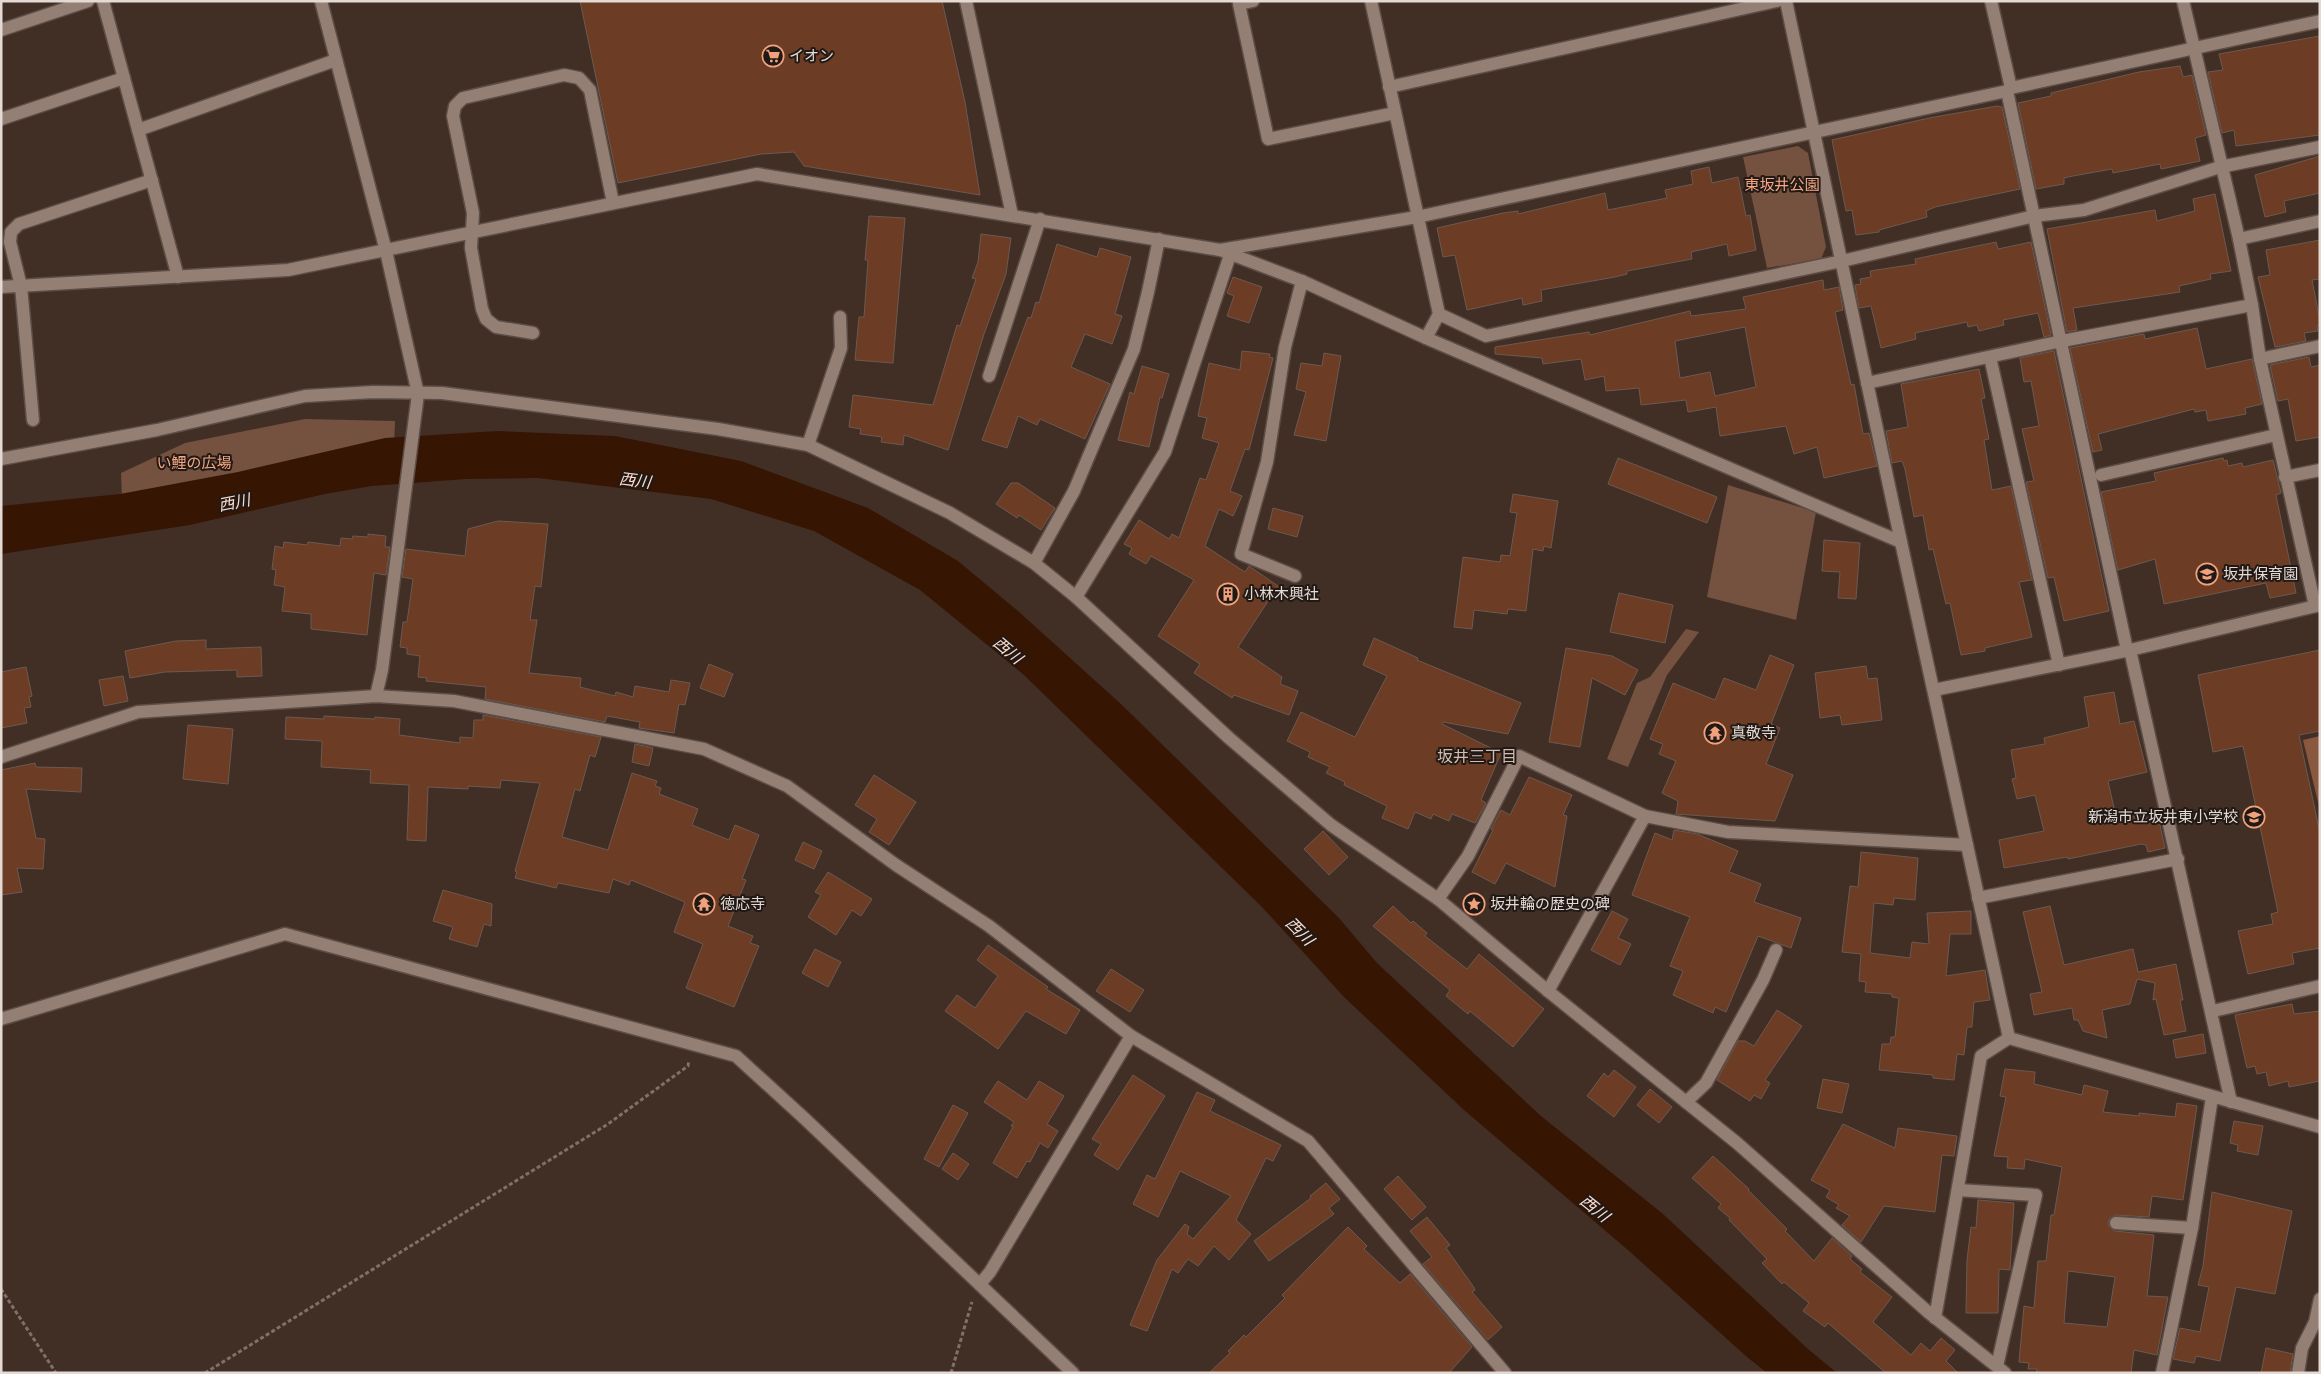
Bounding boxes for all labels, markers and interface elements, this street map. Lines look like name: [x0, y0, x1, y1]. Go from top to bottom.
supermarket icon: イオン: [761, 44, 785, 68]
place label: イオン: [789, 49, 834, 64]
park label: 東坂井公園: [1744, 176, 1820, 193]
park label: い鯉の広場: [156, 455, 232, 471]
water label: 西川: [618, 471, 654, 491]
water label: 西川: [217, 492, 253, 514]
school or university icon: 坂井保育園: [2195, 562, 2219, 586]
place label: 坂井保育園: [2223, 565, 2298, 582]
building icon: 小林木興社: [1216, 582, 1240, 606]
place label: 小林木興社: [1244, 586, 1319, 602]
water label: 西川: [990, 634, 1026, 668]
temple icon: 真敬寺: [1703, 721, 1727, 745]
place label: 真敬寺: [1731, 725, 1776, 741]
district label: 坂井三丁目: [1437, 748, 1517, 765]
school or university icon: 新潟市立坂井東小学校: [2242, 805, 2266, 829]
place label: 新潟市立坂井東小学校: [2088, 808, 2238, 825]
temple icon: 徳応寺: [692, 892, 716, 916]
place icon: 坂井輪の歴史の碑: [1462, 892, 1486, 916]
place label: 坂井輪の歴史の碑: [1490, 895, 1610, 912]
place label: 徳応寺: [720, 896, 765, 912]
water label: 西川: [1282, 915, 1318, 950]
water label: 西川: [1577, 1192, 1613, 1226]

